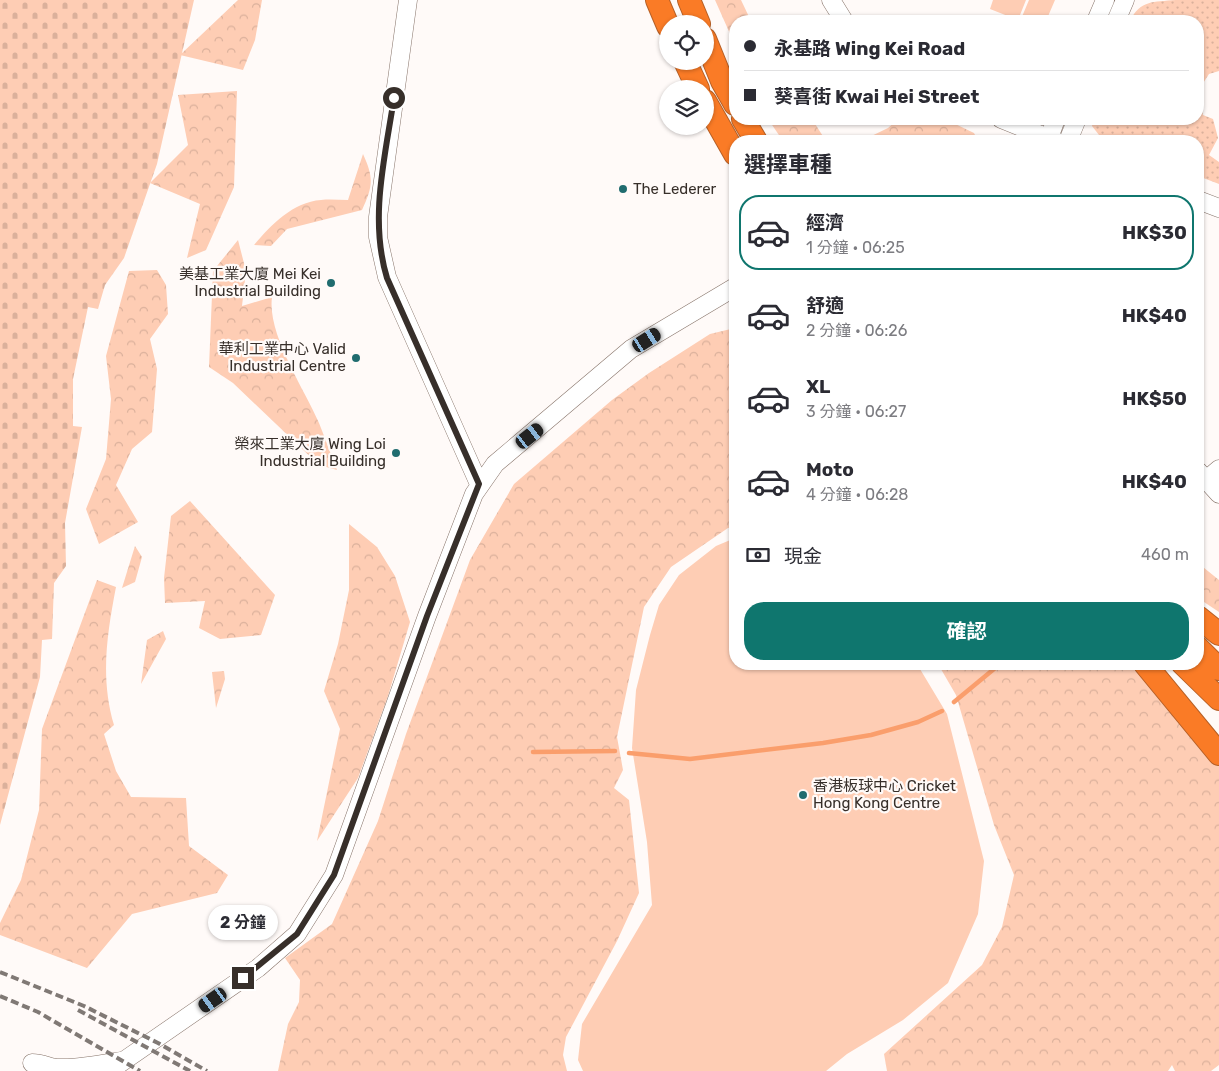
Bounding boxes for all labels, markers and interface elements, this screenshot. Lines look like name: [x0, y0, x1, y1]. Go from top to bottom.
map controls: [659, 15, 714, 135]
button: locate: [659, 15, 714, 70]
text: 永基路 Wing Kei Road: [774, 37, 965, 60]
button: layers: [659, 80, 714, 135]
text: 葵喜街 Kwai Hei Street: [774, 85, 980, 108]
route start: [383, 87, 405, 109]
text: 選擇車種: [744, 151, 832, 178]
place label: The Lederer: [633, 180, 717, 198]
marker: The Lederer: [617, 183, 629, 195]
icon: car: [746, 210, 791, 255]
text: 經濟: [806, 211, 844, 234]
text: HK$30: [1122, 221, 1187, 244]
text: 1 分鐘 · 06:25: [806, 238, 905, 257]
place label: 美基工業大廈 Mei Kei Industrial Building: [179, 265, 321, 300]
marker: 美基工業大廈 Mei Kei Industrial Building: [325, 277, 337, 289]
icon: car: [746, 293, 791, 338]
text: 舒適: [806, 294, 844, 317]
text: HK$40: [1122, 304, 1187, 327]
text: 2 分鐘 · 06:26: [806, 321, 907, 340]
car: [630, 326, 663, 354]
place label: 華利工業中心 Valid Industrial Centre: [219, 340, 346, 375]
marker: 華利工業中心 Valid Industrial Centre: [350, 352, 362, 364]
text: XL: [806, 375, 830, 398]
icon: car: [746, 376, 791, 421]
text: HK$50: [1122, 387, 1187, 410]
text: 3 分鐘 · 06:27: [806, 402, 906, 421]
car: [513, 421, 546, 451]
place label: 榮來工業大廈 Wing Loi Industrial Building: [234, 435, 386, 470]
marker: 榮來工業大廈 Wing Loi Industrial Building: [390, 447, 402, 459]
text: Moto: [806, 458, 854, 481]
icon: car: [746, 459, 791, 504]
text: HK$40: [1122, 470, 1187, 493]
text: 4 分鐘 · 06:28: [806, 485, 908, 504]
icon: cash: [744, 541, 772, 569]
text: 現金: [784, 545, 822, 568]
text: 460 m: [1141, 545, 1189, 564]
button: 確認: [744, 602, 1189, 660]
place label: 香港板球中心 Cricket Hong Kong Centre: [813, 777, 956, 812]
marker: 香港板球中心 Cricket Hong Kong Centre: [797, 789, 809, 801]
callout: 2 分鐘: [208, 906, 278, 940]
text: 2 分鐘: [220, 913, 266, 932]
route end: [232, 967, 254, 989]
car: [196, 985, 229, 1015]

